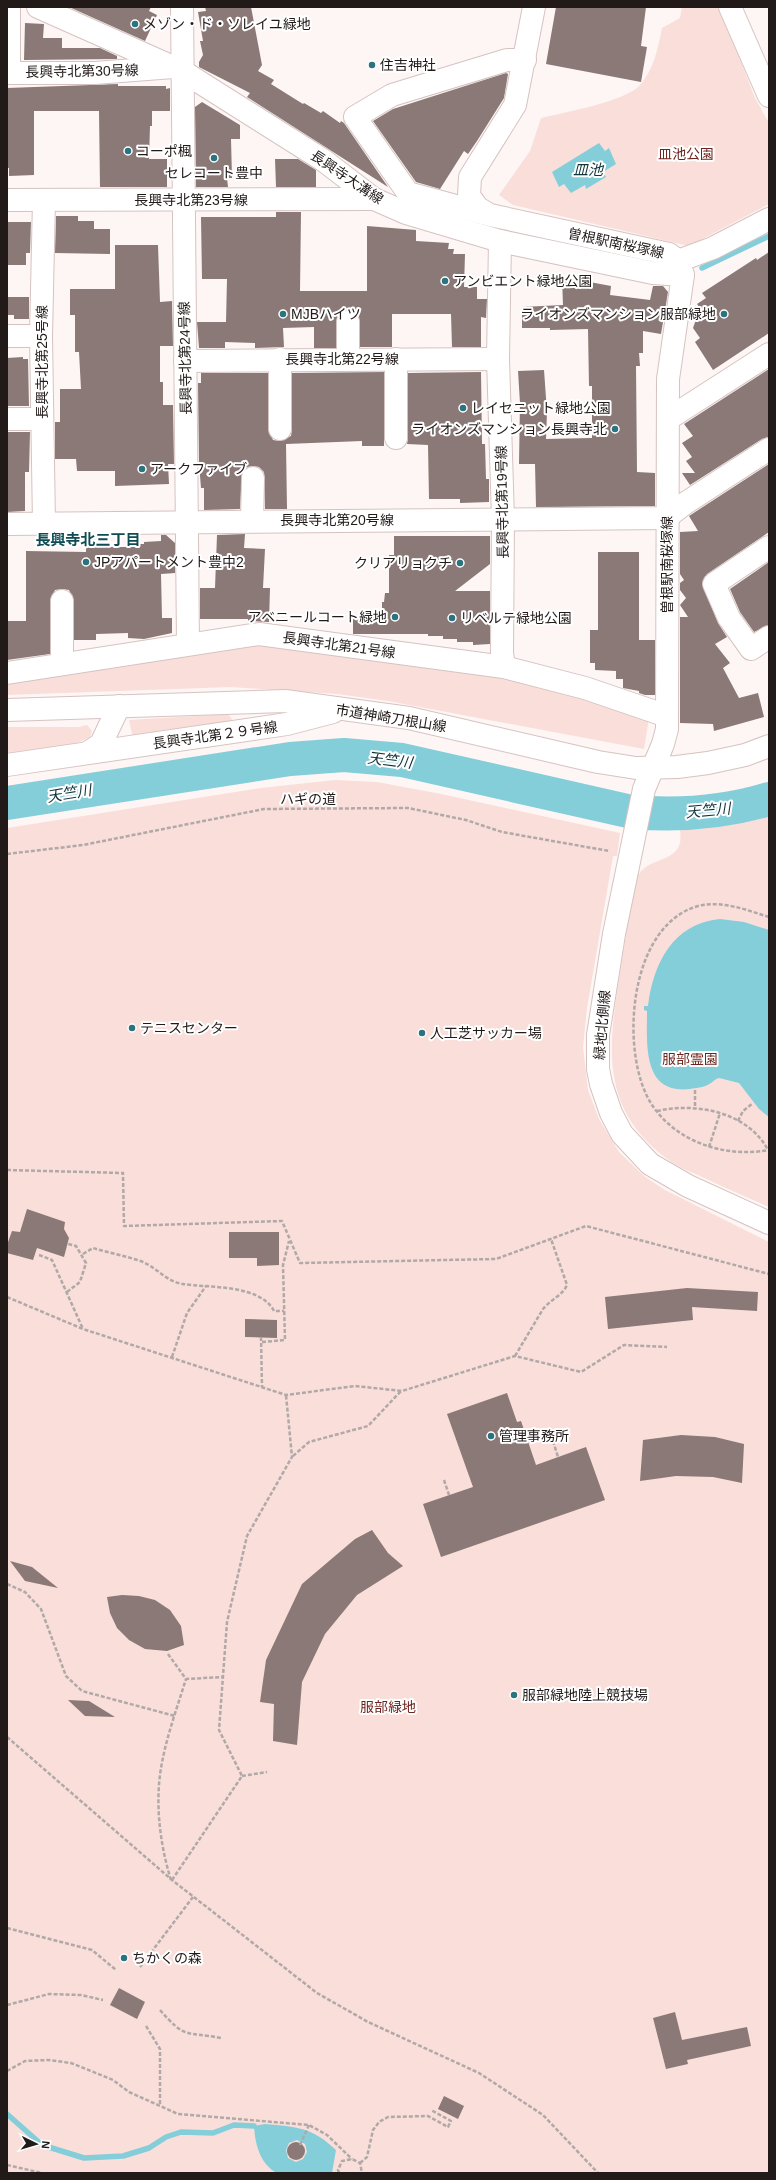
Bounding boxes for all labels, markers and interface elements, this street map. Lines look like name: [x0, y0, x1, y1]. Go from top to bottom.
place label: メゾン・ド・ソレイユ緑地: [143, 16, 311, 32]
marker: メゾン・ド・ソレイユ緑地: [130, 19, 140, 29]
place label: 住吉神社: [380, 57, 436, 73]
marker: 住吉神社: [367, 60, 377, 70]
street label: 長興寺北第30号線: [25, 62, 139, 80]
place label: コーポ楓: [136, 143, 192, 159]
marker: コーポ楓: [123, 146, 133, 156]
park label: 皿池公園: [658, 146, 714, 162]
street label: 長興寺大溝線: [308, 147, 386, 207]
marker: セレコート豊中: [209, 153, 219, 163]
water label: 皿池: [573, 161, 605, 178]
place label: セレコート豊中: [165, 165, 263, 181]
street label: 長興寺北第23号線: [134, 192, 248, 208]
street label: 曽根駅南桜塚線: [566, 225, 666, 261]
place label: アンビエント緑地公園: [453, 273, 592, 289]
marker: アンビエント緑地公園: [440, 276, 450, 286]
street label: 長興寺北第24号線: [176, 301, 194, 415]
street label: 長興寺北第25号線: [34, 305, 50, 419]
place label: MJBハイツ: [291, 306, 361, 322]
place label: ライオンズマンション服部緑地: [520, 306, 716, 322]
marker: MJBハイツ: [278, 309, 288, 319]
marker: ライオンズマンション服部緑地: [719, 309, 729, 319]
street label: 長興寺北第22号線: [285, 351, 399, 367]
place label: レイセニット緑地公園: [471, 400, 611, 416]
marker: レイセニット緑地公園: [458, 403, 468, 413]
place label: ライオンズマンション長興寺北: [411, 421, 607, 437]
marker: ライオンズマンション長興寺北: [610, 424, 620, 434]
street label: 長興寺北第19号線: [493, 445, 511, 559]
place label: アークファイブ: [150, 461, 247, 477]
marker: アークファイブ: [137, 464, 147, 474]
street label: 長興寺北第20号線: [280, 512, 394, 528]
street label: 曽根駅南桜塚線: [659, 516, 675, 614]
district label: 長興寺北三丁目: [35, 531, 141, 548]
place label: JPアパートメント豊中2: [94, 554, 244, 570]
place label: クリアリョクチ: [354, 555, 452, 571]
marker: JPアパートメント豊中2: [81, 557, 91, 567]
marker: クリアリョクチ: [455, 558, 465, 568]
place label: アベニールコート緑地: [248, 609, 387, 625]
place label: リベルテ緑地公園: [460, 610, 572, 626]
marker: アベニールコート緑地: [390, 612, 400, 622]
marker: リベルテ緑地公園: [447, 613, 457, 623]
street label: 長興寺北第21号線: [282, 629, 396, 661]
street label: 市道神崎刀根山線: [334, 701, 448, 735]
street label: 長興寺北第２９号線: [151, 718, 279, 752]
water label: 天竺川: [367, 749, 415, 771]
water label: 天竺川: [45, 781, 95, 805]
street label: ハギの道: [280, 791, 336, 807]
water label: 天竺川: [685, 799, 733, 820]
street label: 緑地北側線: [591, 989, 613, 1061]
place label: テニスセンター: [140, 1020, 238, 1036]
marker: テニスセンター: [127, 1023, 137, 1033]
place label: 人工芝サッカー場: [430, 1025, 542, 1041]
marker: 人工芝サッカー場: [417, 1028, 427, 1038]
park label: 服部霊園: [662, 1051, 718, 1067]
place label: 管理事務所: [499, 1428, 569, 1444]
marker: 管理事務所: [486, 1431, 496, 1441]
place label: 服部緑地陸上競技場: [522, 1687, 648, 1703]
marker: 服部緑地陸上競技場: [509, 1690, 519, 1700]
park label: 服部緑地: [360, 1699, 416, 1715]
place label: ちかくの森: [132, 1950, 202, 1966]
marker: ちかくの森: [119, 1953, 129, 1963]
north arrow: [16, 2124, 56, 2164]
text: N: [40, 2140, 52, 2149]

